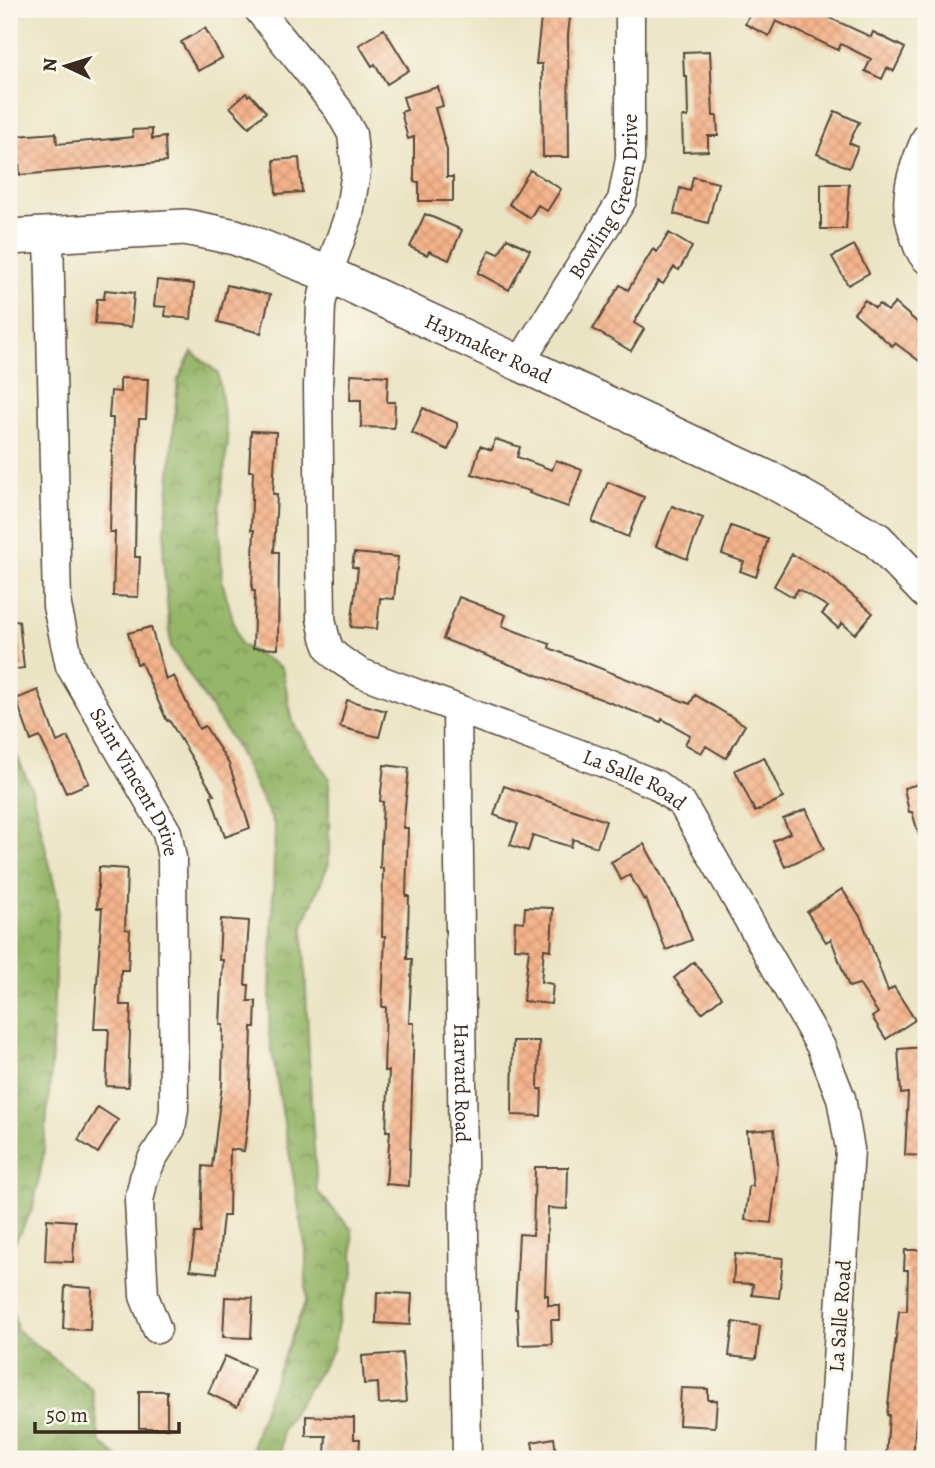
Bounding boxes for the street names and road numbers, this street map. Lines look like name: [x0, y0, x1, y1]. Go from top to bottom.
street label: Bowling Green Drive: [562, 114, 644, 284]
street label: Haymaker Road: [420, 307, 557, 390]
street label: Saint Vincent Drive: [83, 702, 185, 859]
street label: La Salle Road: [579, 742, 693, 817]
street label: Harvard Road: [447, 1023, 477, 1144]
street label: La Salle Road: [822, 1258, 858, 1373]

